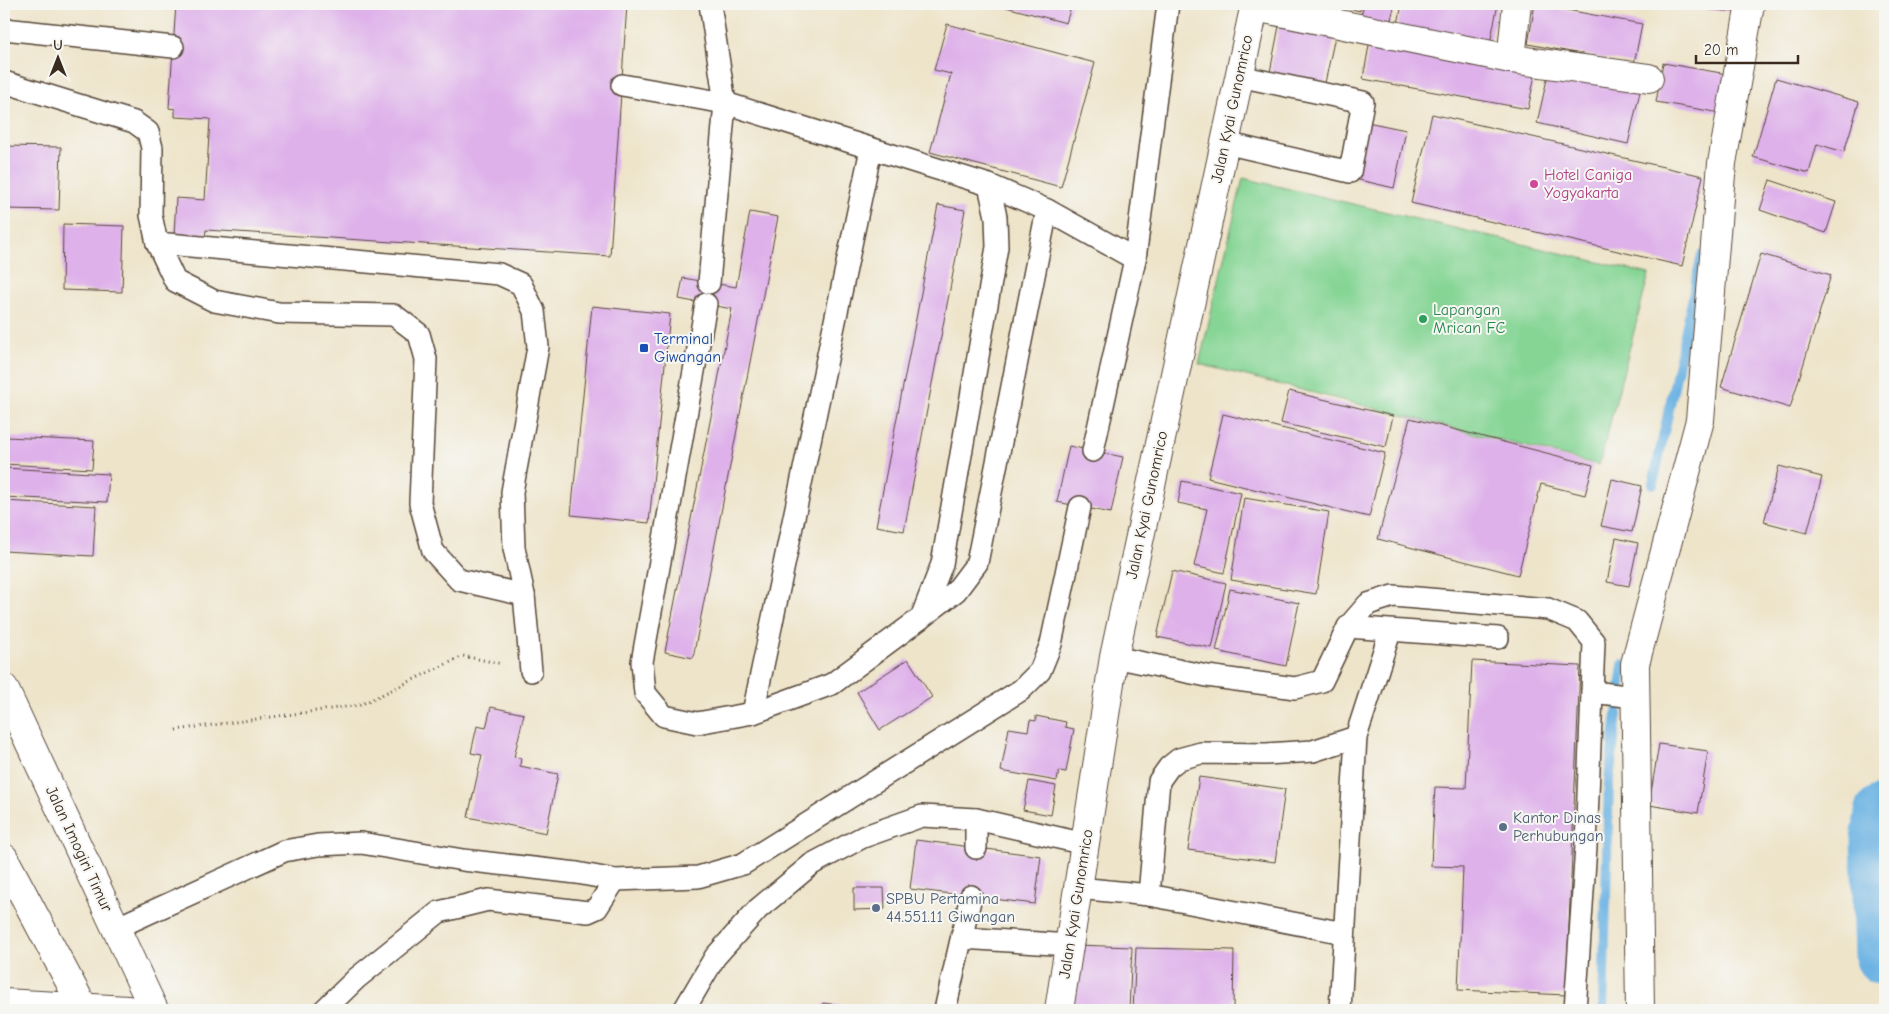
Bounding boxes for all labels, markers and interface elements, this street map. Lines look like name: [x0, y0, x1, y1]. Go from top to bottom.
north arrow: [32, 32, 82, 82]
scale bar: [1696, 32, 1799, 64]
street label: Jalan Kyai Gunomrico: [1208, 33, 1256, 185]
text: U: [53, 37, 63, 54]
text: 20 m: [1704, 41, 1738, 59]
place label: Hotel Caniga Yogyakarta: [1544, 166, 1632, 202]
marker: Hotel Caniga Yogyakarta: [1528, 178, 1540, 190]
place label: Lapangan Mrican FC: [1433, 301, 1505, 337]
marker: Lapangan Mrican FC: [1417, 313, 1429, 325]
place label: Terminal Giwangan: [654, 330, 721, 366]
marker: Terminal Giwangan: [638, 342, 650, 354]
street label: Jalan Kyai Gunomrico: [1123, 429, 1171, 581]
street label: Jalan Imogiri Timur: [42, 783, 116, 915]
place label: Kantor Dinas Perhubungan: [1513, 809, 1604, 845]
marker: Kantor Dinas Perhubungan: [1497, 821, 1509, 833]
street label: Jalan Kyai Gunomrico: [1055, 828, 1097, 980]
place label: SPBU Pertamina 44.551.11 Giwangan: [886, 890, 1015, 926]
marker: SPBU Pertamina 44.551.11 Giwangan: [870, 902, 882, 914]

